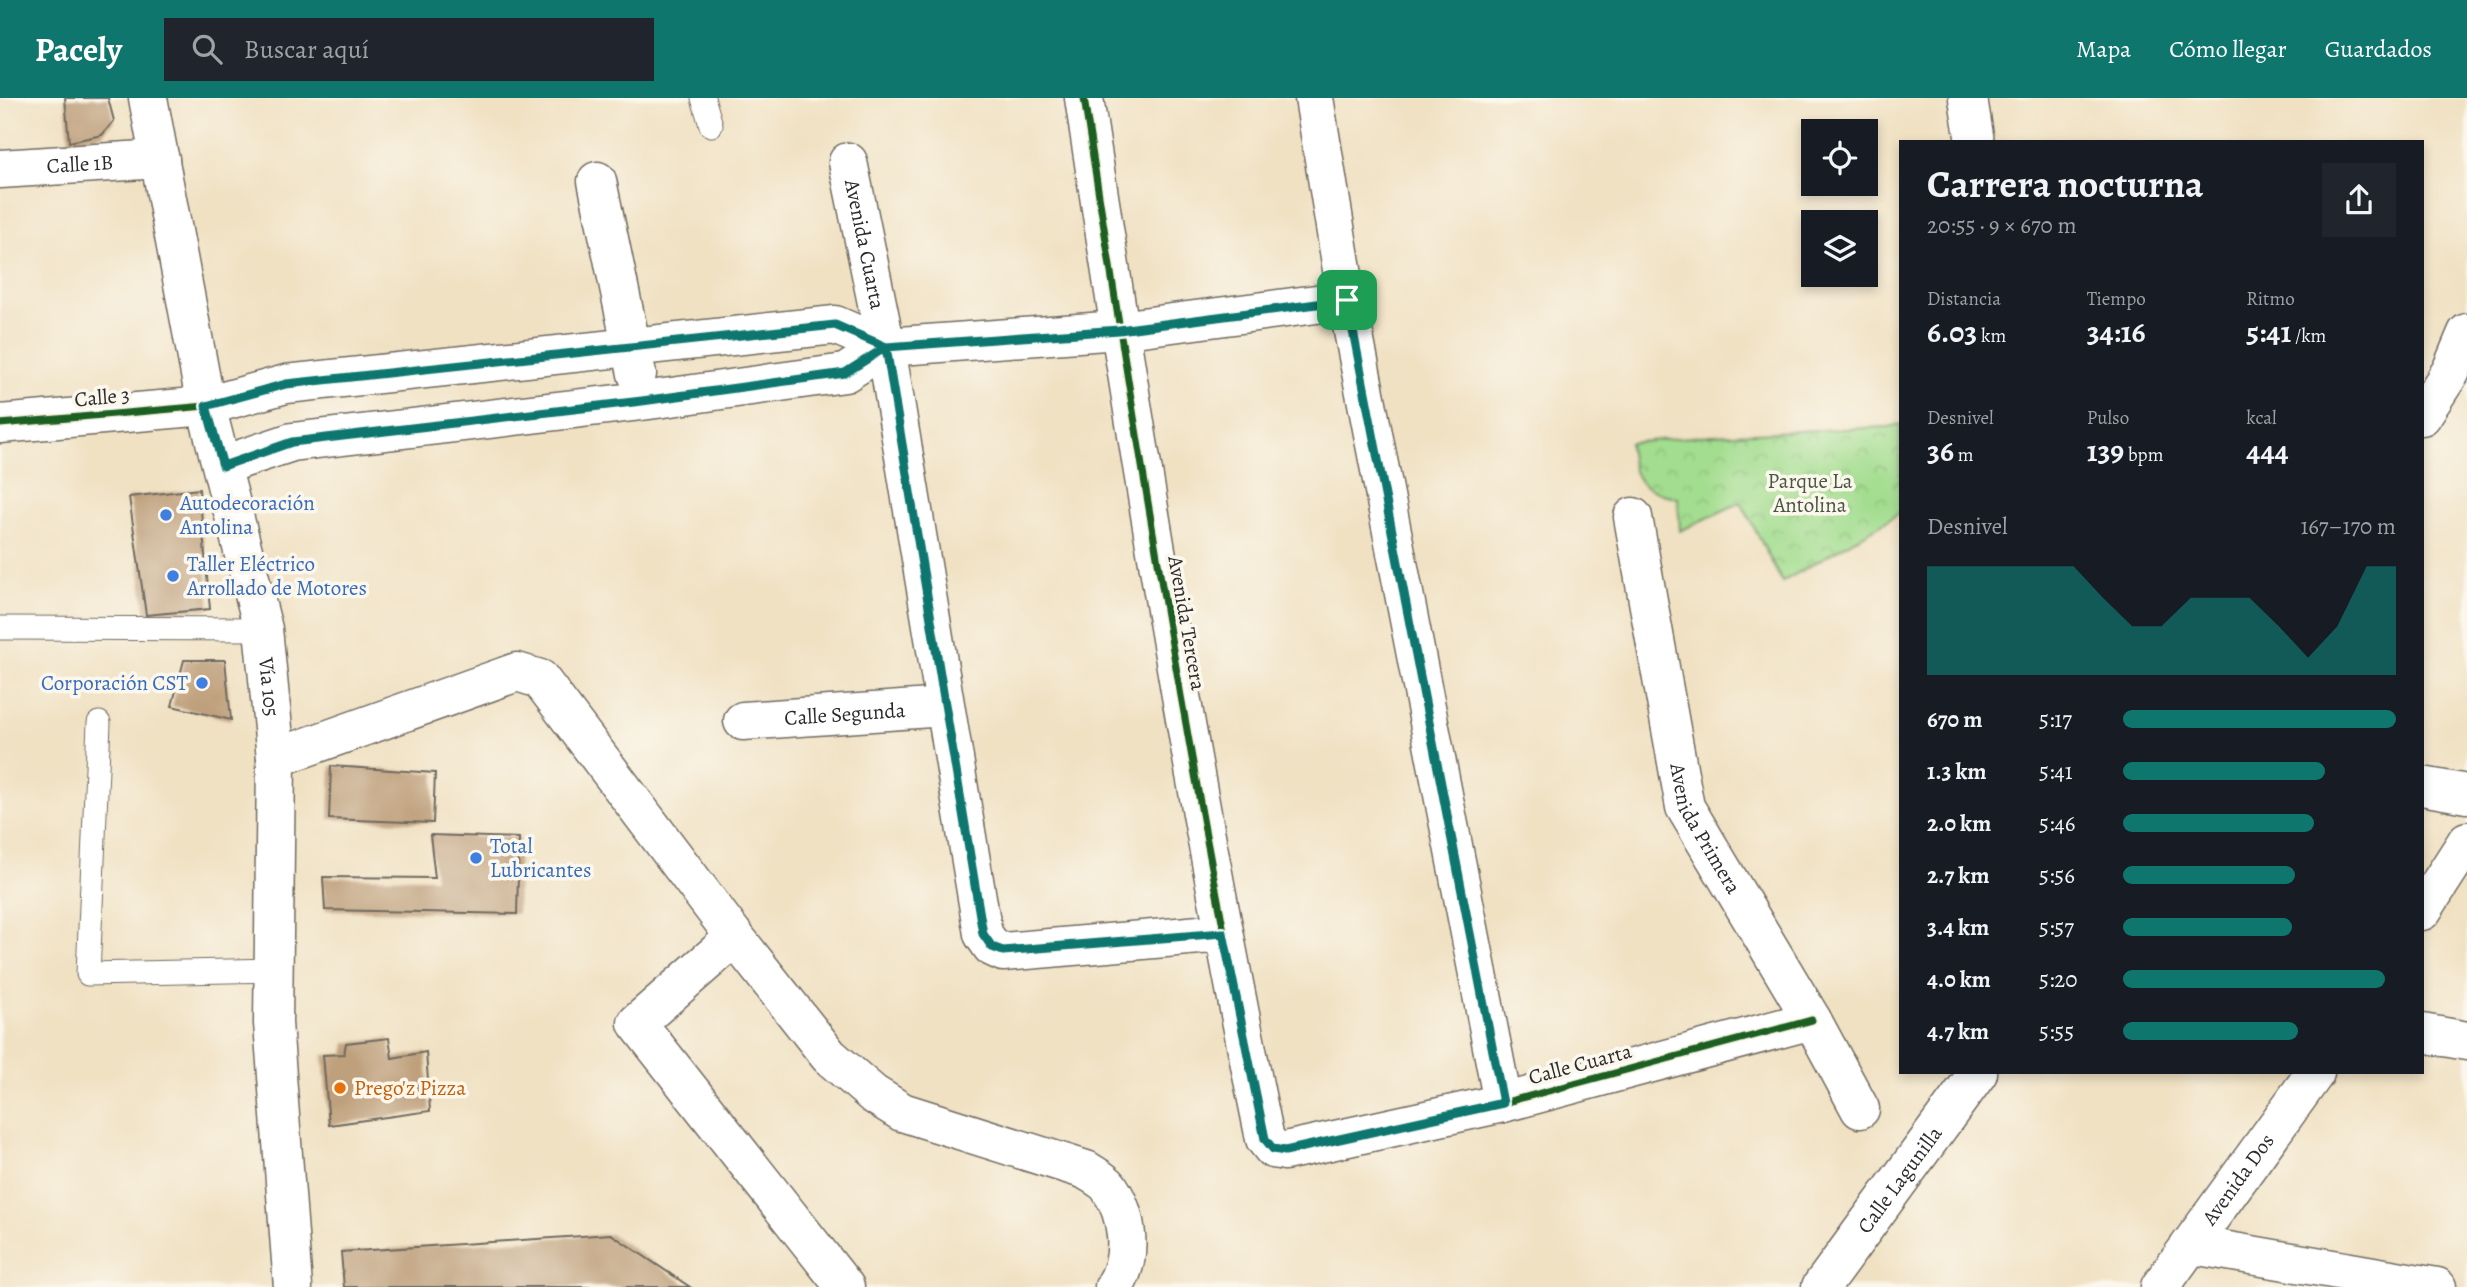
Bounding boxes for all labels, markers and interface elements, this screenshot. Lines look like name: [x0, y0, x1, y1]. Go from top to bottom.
search box: [164, 18, 654, 81]
text: Pacely: [35, 27, 122, 72]
icon: search: [188, 30, 226, 68]
text: Buscar aquí: [244, 32, 369, 67]
text: Mapa: [2076, 33, 2131, 65]
text: Cómo llegar: [2169, 33, 2287, 65]
text: Guardados: [2325, 33, 2432, 65]
map controls: [1801, 119, 1878, 287]
button: locate: [1801, 119, 1878, 196]
street label: Calle 1B: [46, 148, 114, 180]
text: Carrera nocturna: [1927, 158, 2203, 210]
button: share: [2322, 163, 2396, 237]
street label: Avenida Cuarta: [838, 176, 892, 312]
button: layers: [1801, 210, 1878, 287]
text: 20:55 · 9 × 670 m: [1927, 210, 2077, 241]
pin: [1317, 270, 1377, 330]
icon: arrive: [1328, 281, 1366, 319]
text: Distancia: [1927, 286, 2001, 312]
text: Tiempo: [2087, 286, 2146, 312]
text: Ritmo: [2246, 286, 2295, 312]
text: 6.03: [1927, 312, 1977, 352]
text: 34:16: [2087, 312, 2146, 352]
text: 5:41: [2246, 312, 2291, 352]
text: km: [1977, 323, 2006, 349]
text: /km: [2291, 323, 2326, 349]
street label: Calle 3: [73, 381, 131, 413]
text: Desnivel: [1927, 405, 1994, 431]
text: Pulso: [2087, 405, 2129, 431]
text: kcal: [2246, 405, 2277, 431]
text: 36: [1927, 431, 1954, 471]
text: 139: [2087, 431, 2124, 471]
text: 444: [2246, 431, 2289, 471]
text: m: [1954, 442, 1974, 468]
text: bpm: [2124, 442, 2163, 468]
park label: Parque La Antolina: [1768, 467, 1853, 519]
place label: Autodecoración Antolina: [179, 489, 315, 541]
marker: Autodecoración Antolina: [158, 507, 174, 523]
text: Desnivel: [1927, 511, 2008, 542]
text: 167–170 m: [2300, 511, 2396, 542]
place label: Taller Eléctrico Arrollado de Motores: [186, 550, 367, 602]
street label: Avenida Tercera: [1161, 553, 1213, 693]
marker: Taller Eléctrico Arrollado de Motores: [165, 568, 181, 584]
street label: Vía 105: [252, 655, 286, 718]
place label: Corporación CST: [41, 669, 189, 697]
marker: Corporación CST: [194, 675, 210, 691]
street label: Calle Segunda: [783, 696, 906, 732]
text: 670 m: [1927, 704, 1982, 735]
text: 5:17: [2039, 704, 2072, 735]
text: 1.3 km: [1927, 756, 1987, 787]
text: 5:41: [2039, 756, 2073, 787]
street label: Avenida Primera: [1663, 760, 1748, 899]
text: 2.0 km: [1927, 808, 1991, 839]
text: 5:46: [2039, 808, 2075, 839]
place label: Total Lubricantes: [490, 832, 591, 884]
marker: Total Lubricantes: [468, 850, 484, 866]
text: 2.7 km: [1927, 860, 1989, 891]
text: 5:56: [2039, 860, 2075, 891]
text: 3.4 km: [1927, 912, 1989, 943]
text: 5:57: [2039, 912, 2074, 943]
text: 4.0 km: [1927, 964, 1991, 995]
text: 5:20: [2039, 964, 2078, 995]
text: 4.7 km: [1927, 1016, 1989, 1047]
text: 5:55: [2039, 1016, 2074, 1047]
street label: Calle Cuarta: [1525, 1037, 1635, 1091]
place label: Prego'z Pizza: [354, 1074, 466, 1102]
marker: Prego'z Pizza: [332, 1080, 348, 1096]
street label: Calle Lagunilla: [1851, 1120, 1949, 1239]
street label: Avenida Dos: [2195, 1128, 2281, 1232]

